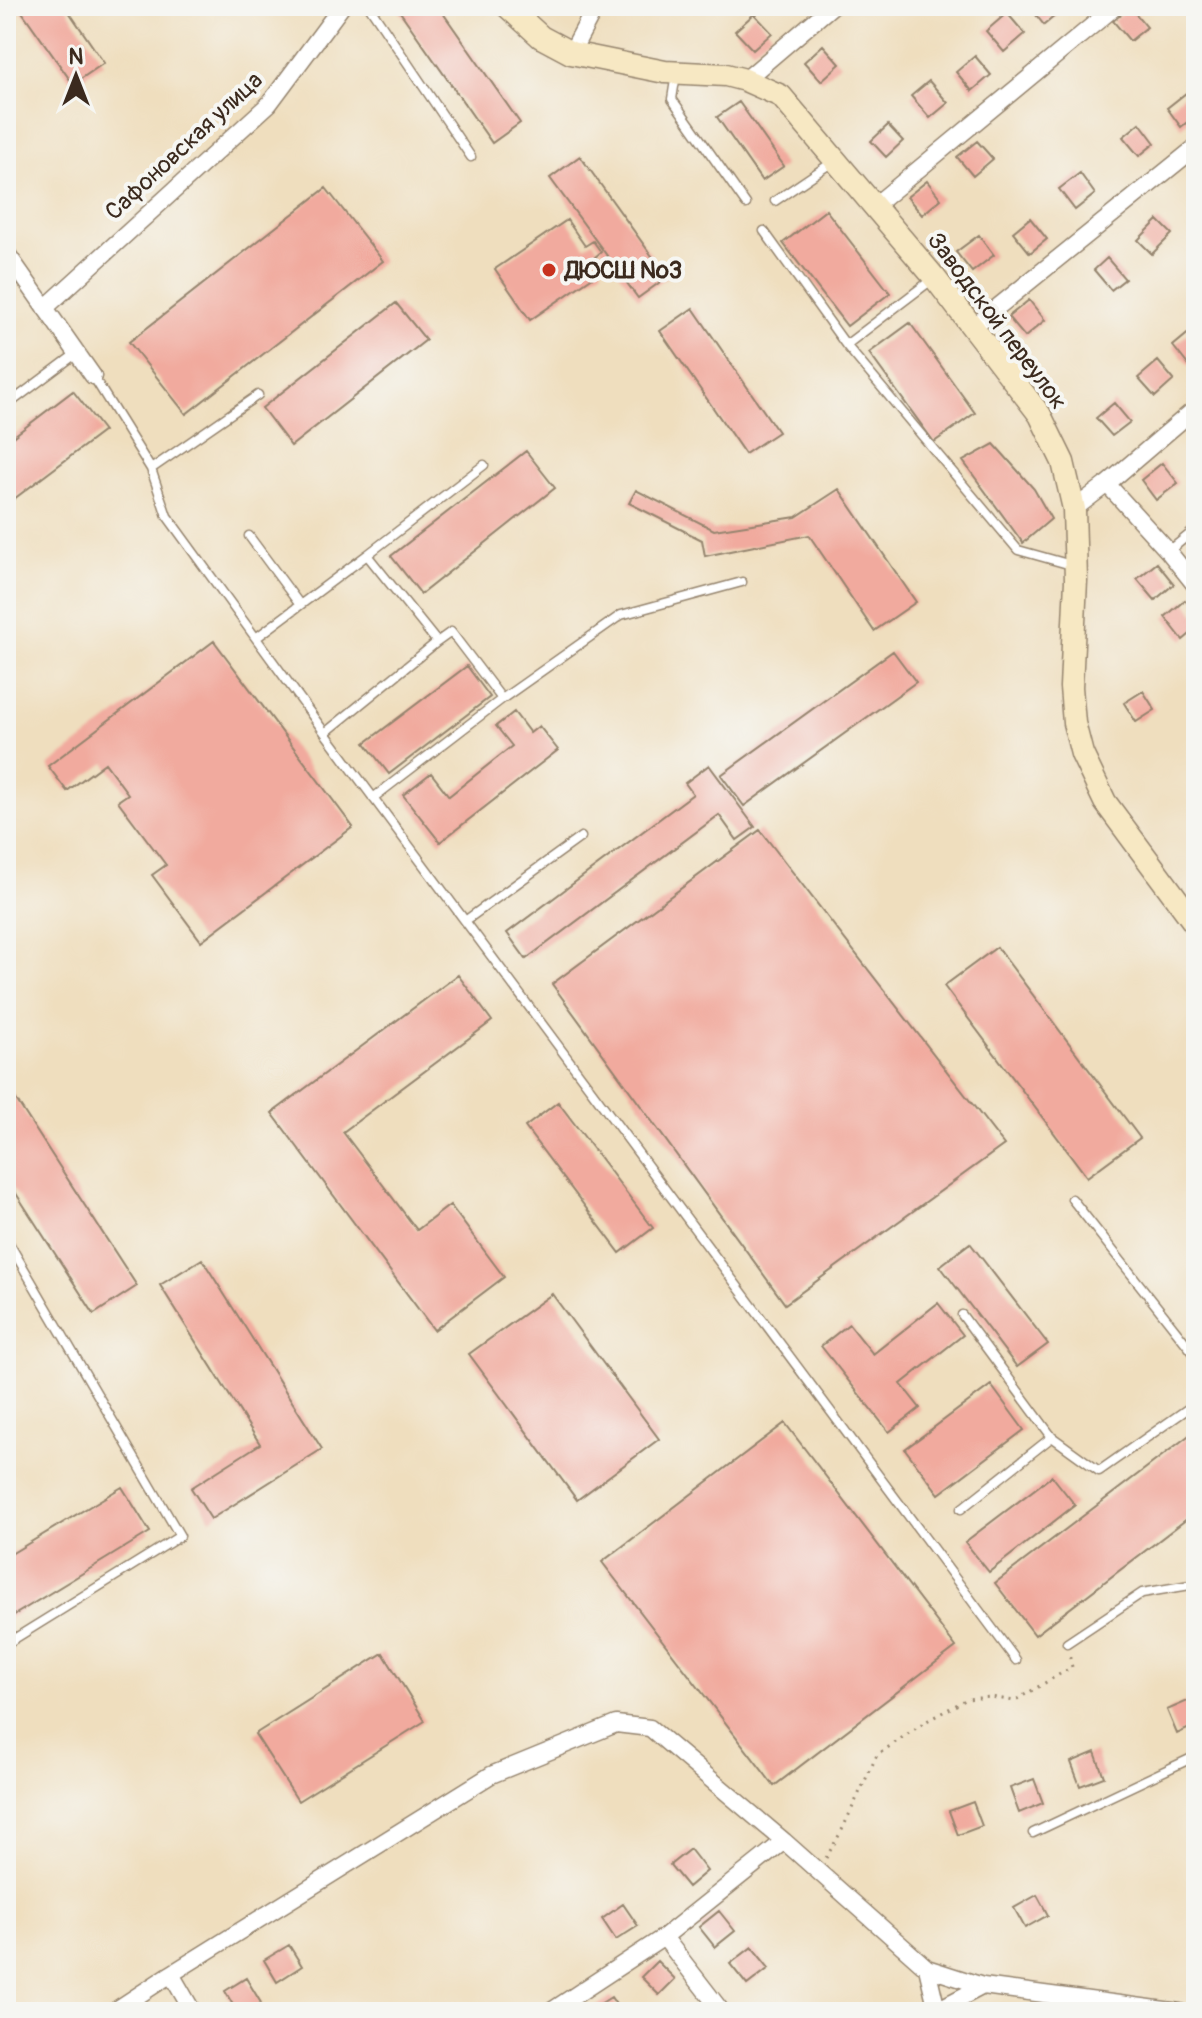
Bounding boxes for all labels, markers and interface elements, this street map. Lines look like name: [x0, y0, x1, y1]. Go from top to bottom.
north arrow: [36, 36, 116, 116]
text: N: [69, 43, 84, 71]
street label: Сафоновская улица: [99, 66, 269, 226]
street label: Заводской переулок: [921, 227, 1073, 415]
place label: ДЮСШ №3: [563, 256, 682, 285]
marker: ДЮСШ №3: [540, 261, 558, 279]

